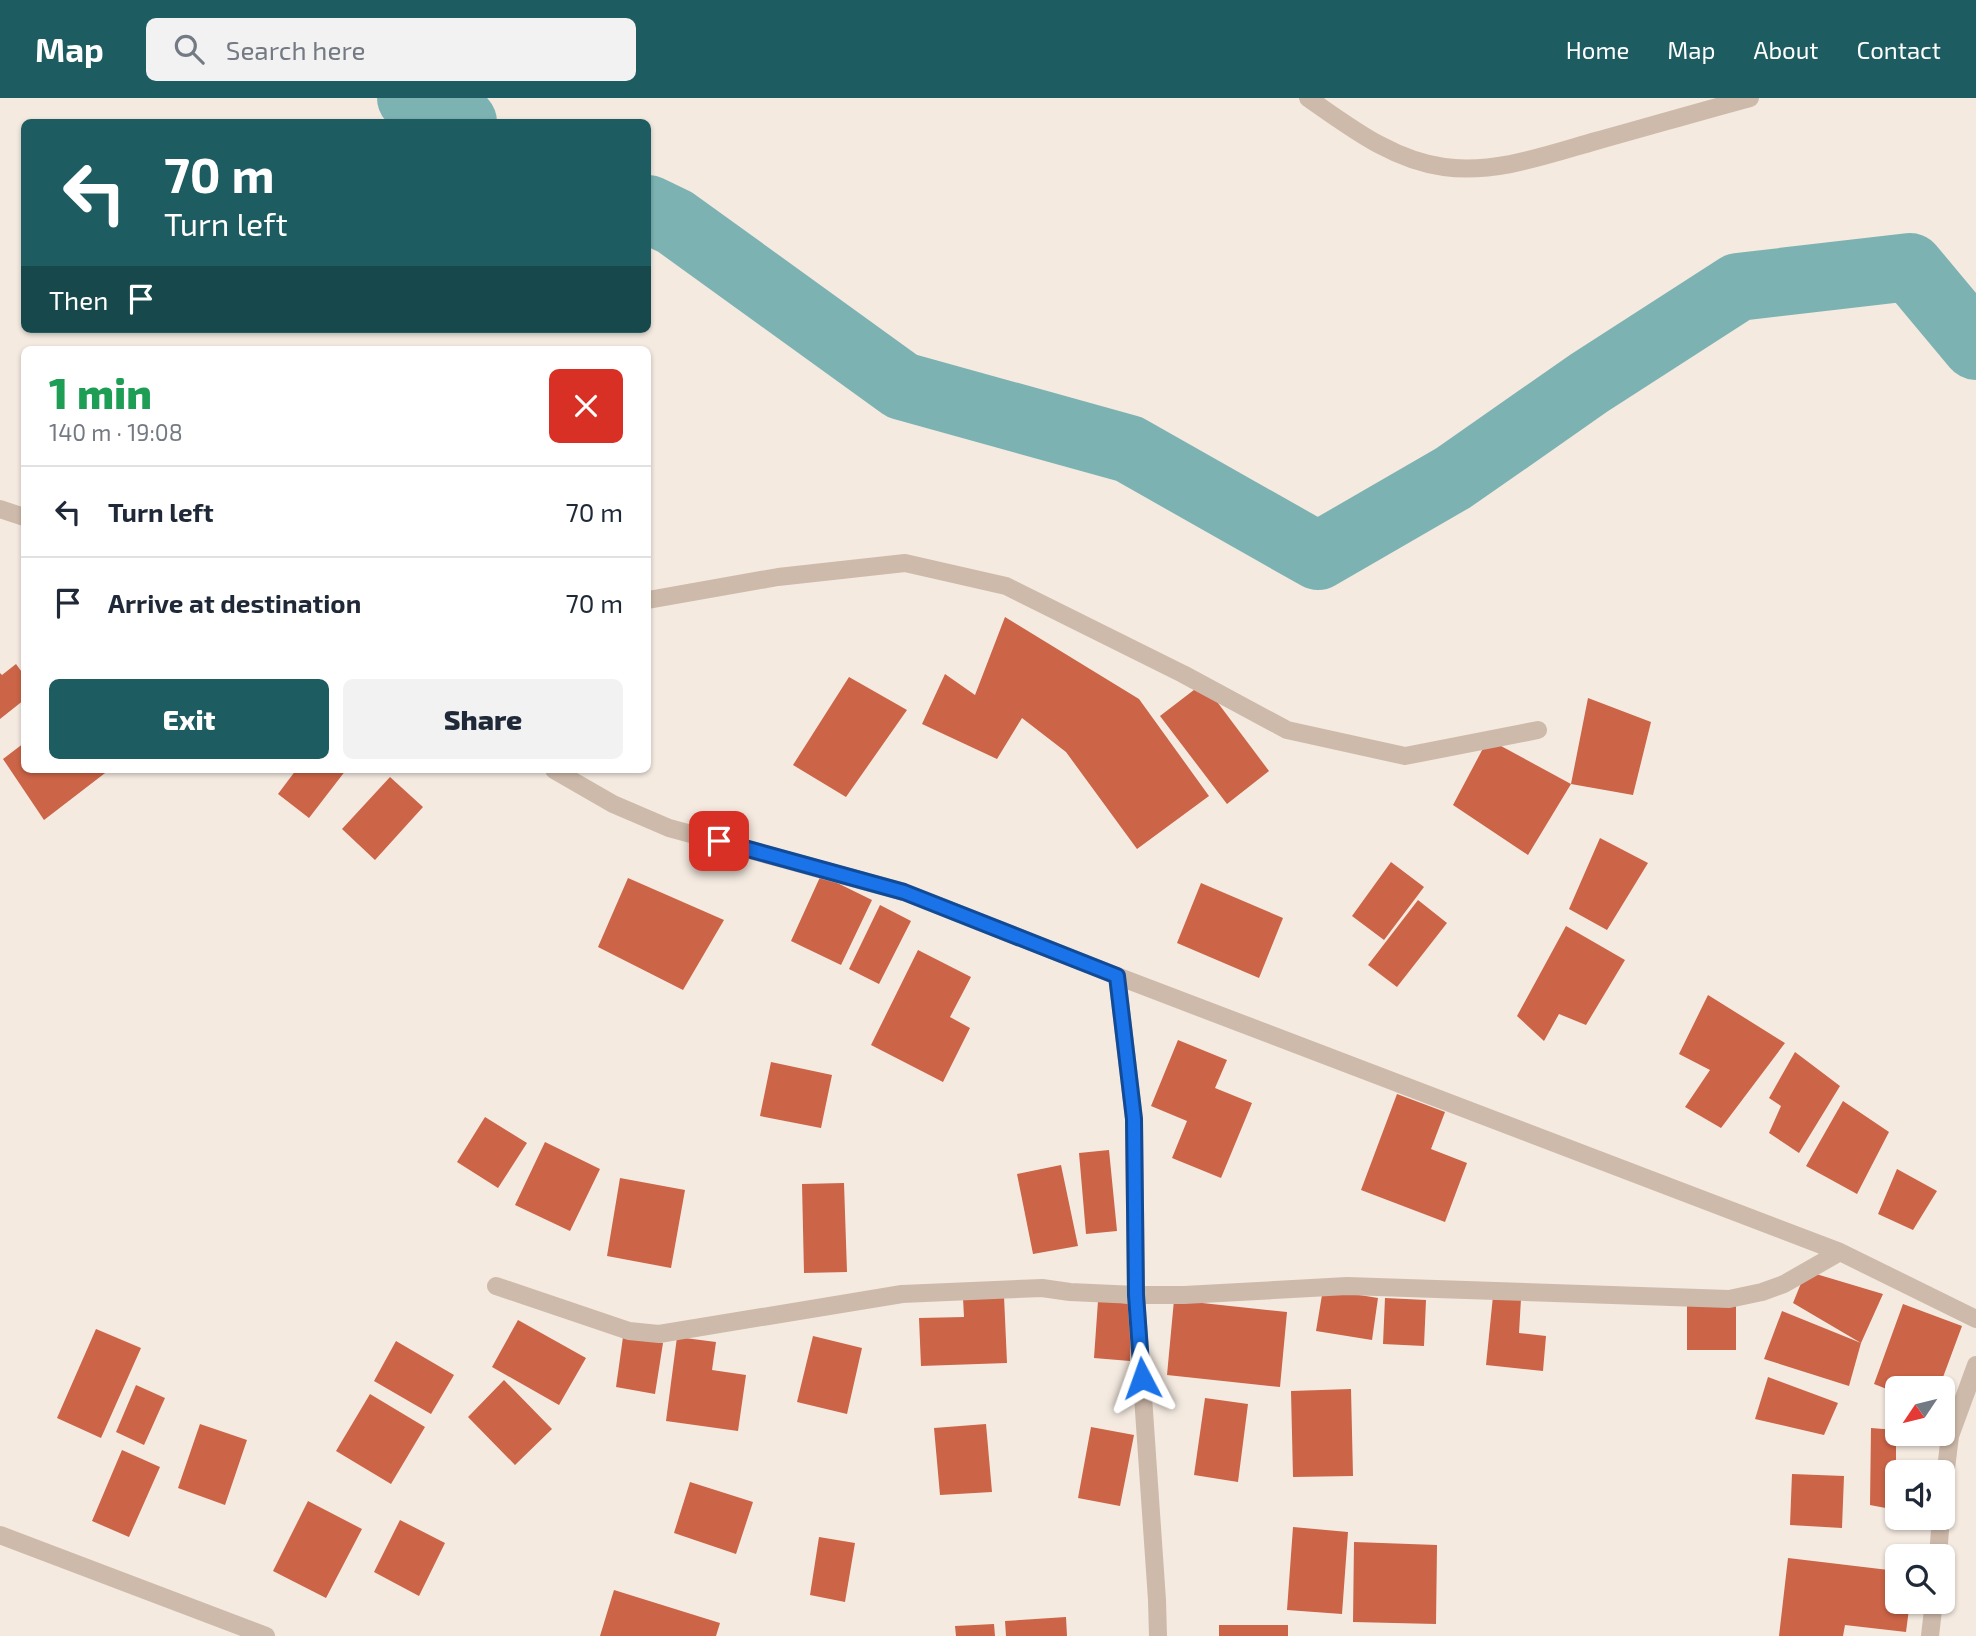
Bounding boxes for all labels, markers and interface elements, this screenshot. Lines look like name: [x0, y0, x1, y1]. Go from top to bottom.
search box: [146, 18, 636, 81]
text: Map: [35, 29, 104, 69]
icon: search: [170, 30, 208, 68]
text: Search here: [226, 34, 365, 65]
text: Home: [1566, 35, 1629, 64]
text: Map: [1667, 35, 1715, 64]
text: About: [1753, 35, 1819, 64]
text: Contact: [1857, 35, 1941, 64]
text: 70 m: [164, 144, 275, 203]
icon: left: [49, 147, 140, 238]
text: Turn left: [164, 204, 288, 242]
icon: arrive: [122, 280, 160, 318]
text: Then: [49, 284, 108, 315]
text: 1 min: [49, 367, 152, 417]
button: close: [549, 369, 623, 443]
text: 140 m · 19:08: [49, 418, 183, 446]
icon: left: [49, 493, 87, 531]
text: Turn left: [108, 496, 214, 527]
text: 70 m: [565, 496, 623, 527]
icon: arrive: [49, 584, 87, 622]
text: Arrive at destination: [108, 587, 361, 618]
text: 70 m: [565, 587, 623, 618]
button: Exit: [49, 679, 329, 759]
button: Share: [343, 679, 623, 759]
pin: [689, 811, 749, 871]
icon: arrive: [700, 822, 738, 860]
position arrow: [1105, 1341, 1179, 1415]
north arrow: [1885, 1376, 1955, 1446]
map controls: [1885, 1376, 1955, 1614]
button: sound: [1885, 1460, 1955, 1530]
button: search: [1885, 1544, 1955, 1614]

